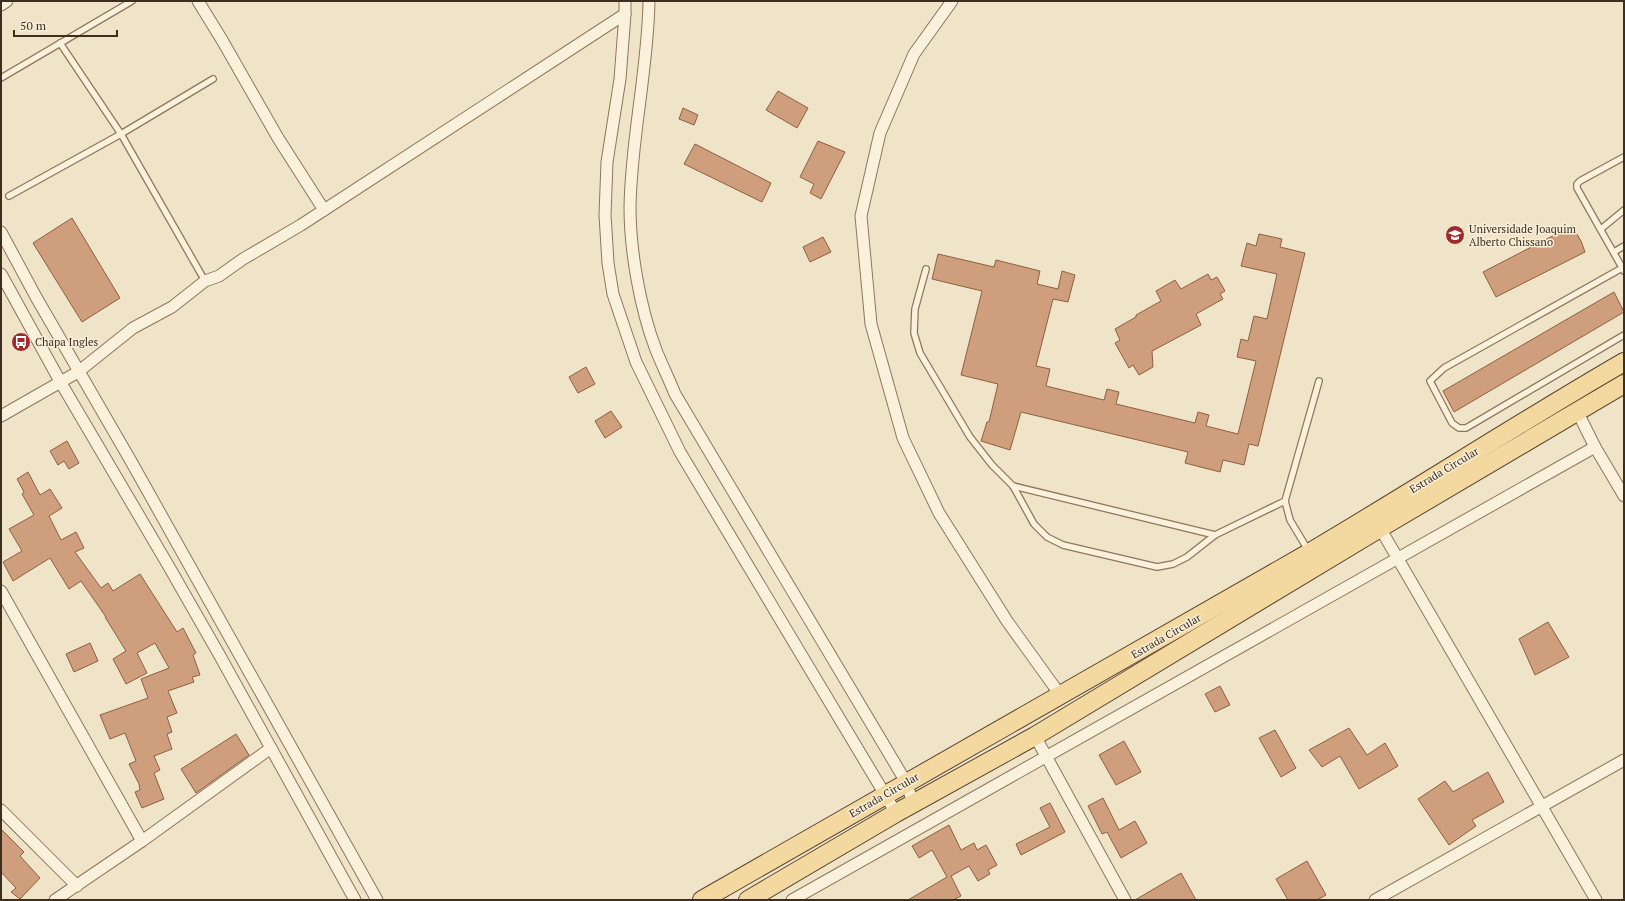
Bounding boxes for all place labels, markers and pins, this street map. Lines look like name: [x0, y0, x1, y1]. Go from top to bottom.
place label: Universidade Joaquim Alberto Chissano: [1469, 222, 1576, 249]
school or university icon: Universidade Joaquim Alberto Chissano: [1444, 224, 1466, 246]
bus stop icon: Chapa Ingles: [10, 331, 32, 353]
place label: Chapa Ingles: [35, 335, 99, 349]

